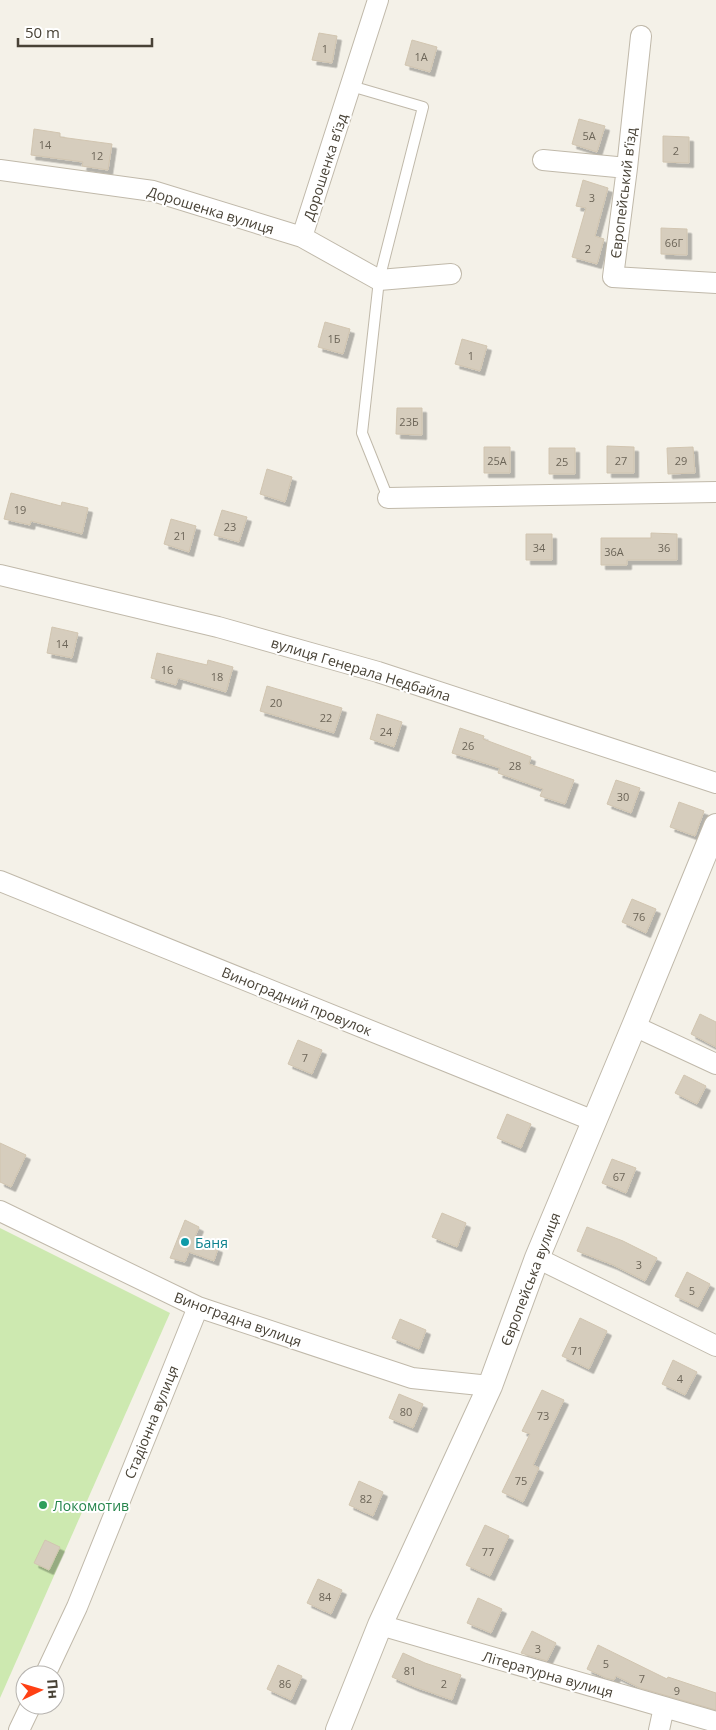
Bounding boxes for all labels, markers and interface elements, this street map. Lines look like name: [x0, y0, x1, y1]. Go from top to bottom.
scale bar: [18, 15, 151, 47]
text: 50 m: [25, 22, 60, 42]
house number: 1: [322, 41, 328, 56]
house number: 1А: [414, 49, 428, 64]
street label: Дорошенка в’їзд: [299, 111, 351, 223]
street label: Європейський в’їзд: [606, 126, 640, 260]
house number: 5А: [582, 128, 596, 143]
house number: 14: [39, 137, 52, 152]
house number: 2: [673, 143, 679, 158]
house number: 12: [91, 148, 103, 163]
street label: Дорошенка вулиця: [145, 182, 277, 238]
house number: 3: [589, 190, 595, 205]
house number: 66Г: [665, 235, 683, 250]
house number: 2: [585, 241, 591, 256]
house number: 1Б: [327, 331, 341, 346]
house number: 1: [468, 348, 474, 363]
house number: 23Б: [399, 414, 419, 429]
house number: 25А: [487, 453, 507, 468]
house number: 27: [615, 453, 627, 468]
house number: 29: [675, 453, 687, 468]
house number: 25: [556, 454, 568, 469]
house number: 19: [14, 502, 26, 517]
house number: 23: [224, 519, 236, 534]
house number: 21: [174, 528, 186, 543]
house number: 34: [533, 540, 546, 555]
house number: 36: [658, 540, 670, 555]
house number: 36А: [604, 544, 624, 559]
street label: вулиця Генерала Недбайла: [269, 633, 453, 705]
house number: 14: [56, 636, 69, 651]
house number: 16: [161, 662, 173, 677]
house number: 18: [211, 669, 223, 684]
house number: 20: [270, 695, 282, 710]
house number: 22: [320, 710, 332, 725]
house number: 24: [380, 724, 393, 739]
house number: 26: [462, 738, 474, 753]
house number: 28: [509, 758, 521, 773]
house number: 30: [617, 789, 629, 804]
house number: 76: [633, 909, 645, 924]
street label: Виноградний провулок: [219, 962, 376, 1040]
house number: 7: [302, 1050, 308, 1065]
house number: 67: [613, 1169, 625, 1184]
street label: Європейська вулиця: [496, 1210, 564, 1348]
place label: Баня: [195, 1233, 228, 1252]
marker: Баня: [179, 1236, 191, 1248]
house number: 3: [636, 1257, 642, 1272]
house number: 5: [689, 1283, 695, 1298]
street label: Виноградна вулиця: [172, 1287, 304, 1351]
house number: 71: [571, 1343, 583, 1358]
street label: Стадіонна вулиця: [120, 1362, 182, 1482]
house number: 4: [677, 1371, 684, 1386]
house number: 80: [400, 1404, 412, 1419]
house number: 73: [537, 1408, 549, 1423]
house number: 75: [515, 1473, 527, 1488]
house number: 82: [360, 1491, 372, 1506]
place label: Локомотив: [53, 1496, 129, 1515]
marker: Локомотив: [37, 1499, 49, 1511]
house number: 77: [482, 1544, 494, 1559]
house number: 84: [319, 1589, 332, 1604]
house number: 3: [535, 1641, 541, 1656]
street label: Літературна вулиця: [480, 1646, 616, 1702]
house number: 5: [603, 1656, 609, 1671]
house number: 81: [404, 1663, 416, 1678]
north arrow: [15, 1665, 65, 1715]
house number: 7: [639, 1671, 645, 1686]
house number: 86: [279, 1676, 291, 1691]
house number: 2: [441, 1676, 447, 1691]
text: Пн: [43, 1678, 64, 1699]
house number: 9: [674, 1683, 680, 1698]

